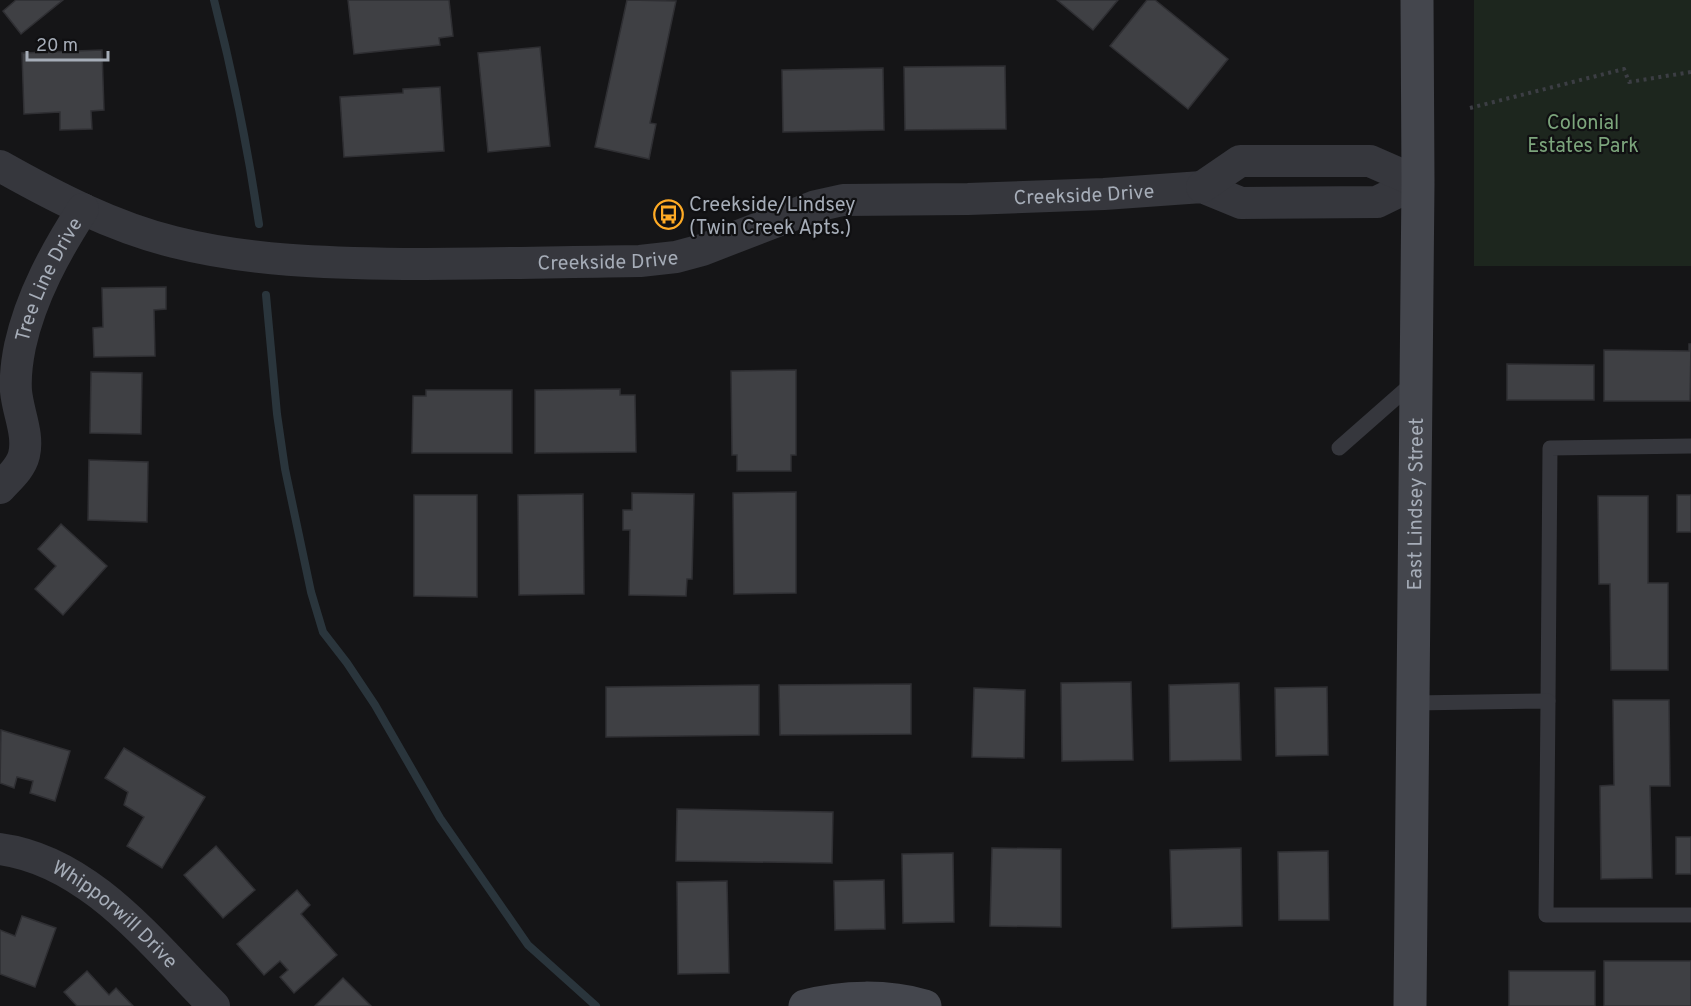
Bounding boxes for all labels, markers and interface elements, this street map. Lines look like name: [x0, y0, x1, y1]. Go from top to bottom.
scale bar: [27, 24, 108, 62]
text: 20 m: [36, 35, 78, 58]
park label: Colonial Estates Park: [1527, 111, 1639, 160]
street label: Creekside Drive: [1013, 179, 1155, 212]
place label: Creekside/Lindsey (Twin Creek Apts.): [689, 193, 856, 242]
bus stop icon: Creekside/Lindsey (Twin Creek Apts.): [652, 199, 684, 231]
street label: Tree Line Drive: [10, 213, 89, 345]
street label: Creekside Drive: [537, 246, 680, 278]
street label: East Lindsey Street: [1403, 417, 1431, 591]
street label: Whipporwill Drive: [47, 856, 182, 975]

